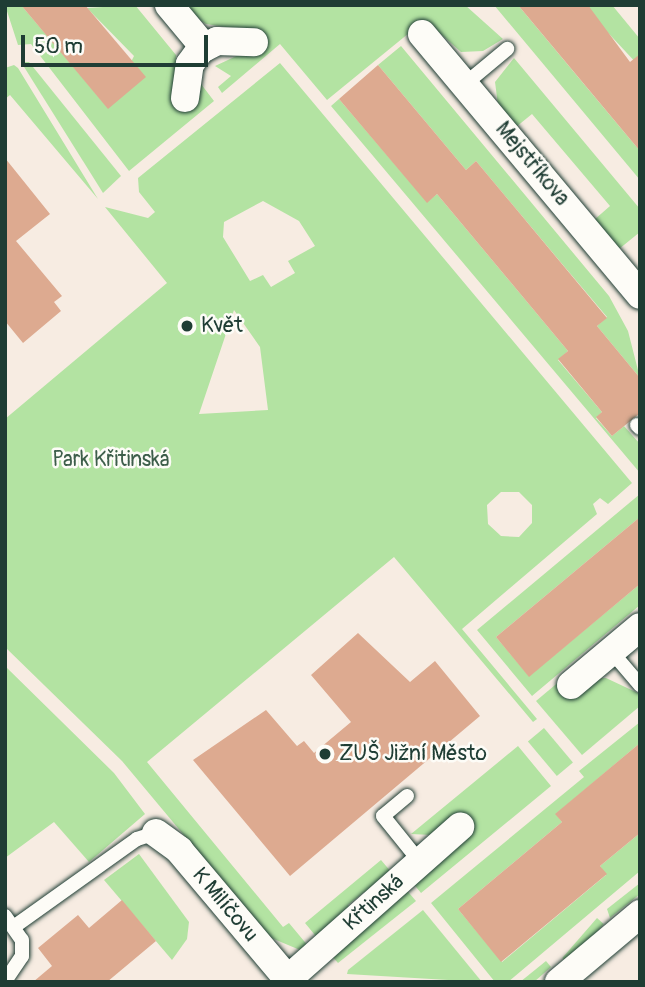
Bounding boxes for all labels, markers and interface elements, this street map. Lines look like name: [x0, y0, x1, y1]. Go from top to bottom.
scale bar: [24, 21, 212, 65]
text: 50 m: [34, 33, 83, 60]
street label: Mejstříkova: [490, 117, 574, 211]
place label: Květ: [201, 313, 243, 339]
marker: Květ: [179, 318, 195, 334]
park label: Park Křitinská: [52, 447, 170, 473]
place label: ZUŠ Jižní Město: [339, 741, 487, 767]
marker: ZUŠ Jižní Město: [317, 746, 333, 762]
street label: K Milíčovu: [187, 863, 263, 947]
street label: Křtinská: [339, 869, 409, 937]

